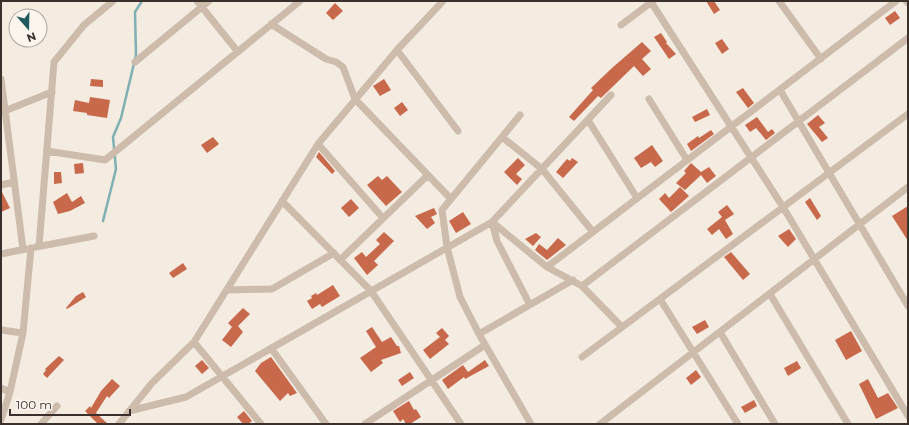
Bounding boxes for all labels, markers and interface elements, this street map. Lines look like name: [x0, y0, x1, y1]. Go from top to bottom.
north arrow: [8, 8, 48, 48]
text: N: [25, 29, 38, 45]
scale bar: [10, 391, 130, 417]
text: 100 m: [16, 397, 52, 412]

